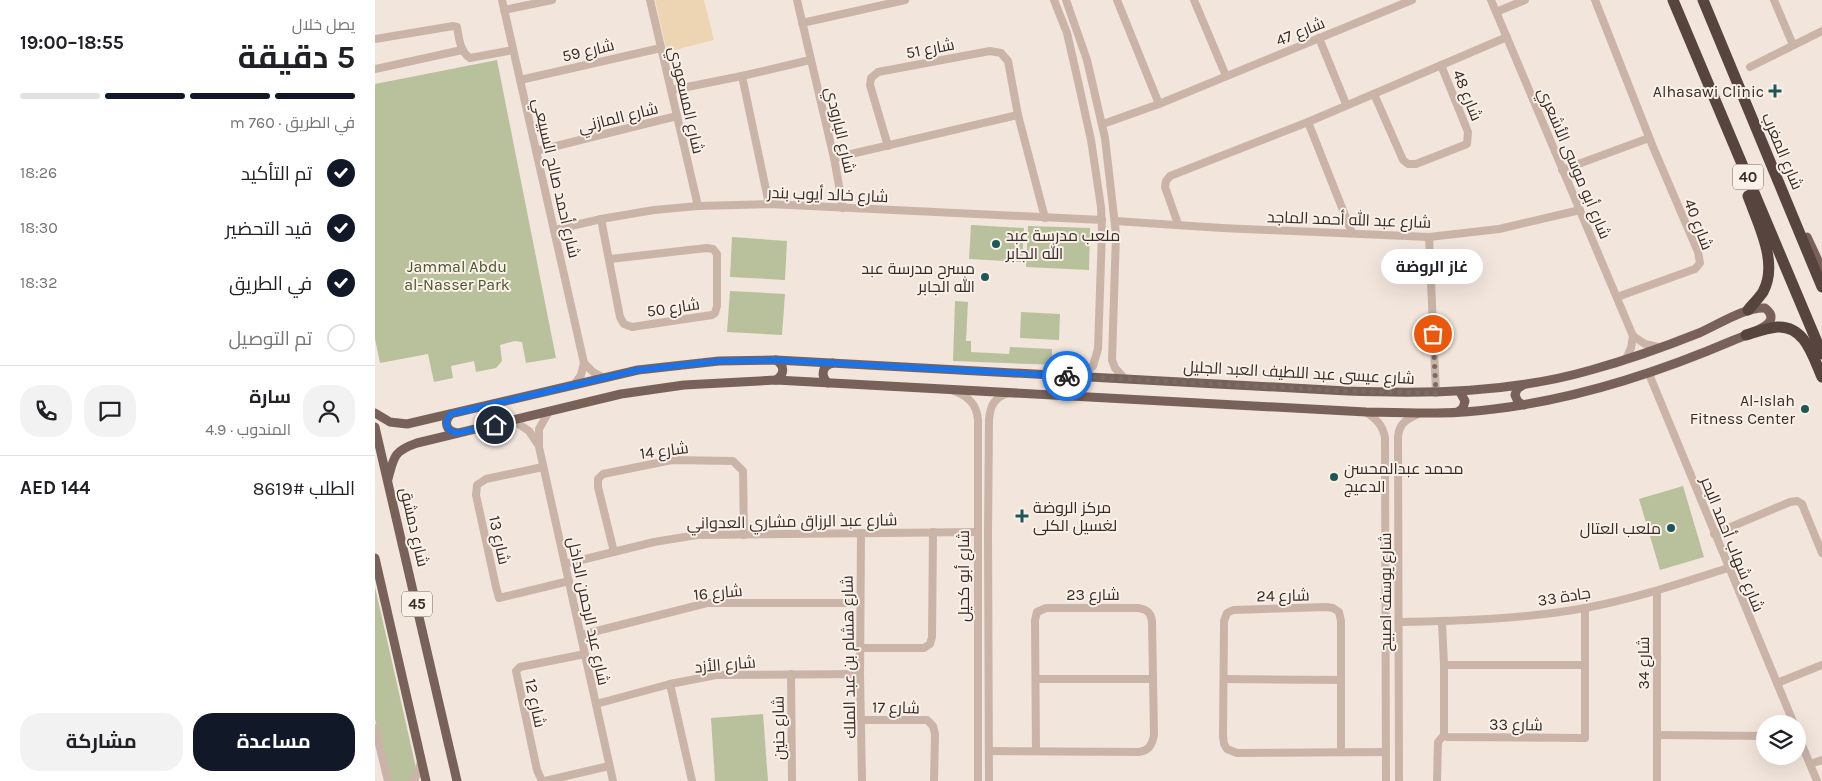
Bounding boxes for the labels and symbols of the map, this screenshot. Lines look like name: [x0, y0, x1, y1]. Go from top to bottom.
street label: شارع 47: [1273, 13, 1328, 52]
street label: شارع 51: [904, 34, 956, 64]
street label: شارع 59: [560, 35, 617, 68]
street label: شارع المسعودي: [661, 45, 708, 157]
street label: شارع 48: [1447, 67, 1486, 124]
place label: Alhasawi Clinic: [1653, 82, 1764, 101]
marker: Alhasawi Clinic: [1768, 84, 1782, 98]
street label: شارع البارودي: [817, 85, 860, 176]
street label: شارع أبو موسى الأشعري: [1530, 85, 1615, 243]
street label: شارع أحمد صالح السبيعي: [525, 96, 584, 261]
street label: شارع المازني: [576, 98, 661, 140]
street label: شارع المغرب: [1756, 110, 1807, 193]
road number: 40: [1733, 164, 1763, 190]
street label: شارع خالد أيوب بندر: [766, 183, 889, 208]
street label: شارع 40: [1678, 196, 1717, 253]
street label: شارع عبد الله أحمد الماجد: [1266, 206, 1431, 234]
place label: ملعب مدرسة عبد الله الجابر: [1005, 226, 1120, 263]
marker: ملعب مدرسة عبد الله الجابر: [990, 238, 1002, 250]
callout: غاز الروضة: [1382, 249, 1484, 284]
park label: Jammal Abdu al-Nasser Park: [404, 257, 510, 294]
place label: مسرح مدرسة عبد الله الجابر: [861, 259, 975, 296]
marker: مسرح مدرسة عبد الله الجابر: [979, 271, 991, 283]
street label: شارع 50: [645, 294, 701, 323]
pin: [1412, 313, 1454, 355]
courier: [1042, 351, 1092, 401]
street label: شارع عيسى عبد اللطيف العبد الجليل: [1183, 357, 1415, 390]
place label: Al-Islah Fitness Center: [1690, 391, 1795, 428]
marker: Al-Islah Fitness Center: [1799, 403, 1811, 415]
pin: [474, 404, 516, 446]
street label: شارع 14: [639, 438, 690, 465]
place label: محمد عبدالمحسن الدعيج: [1344, 459, 1464, 498]
marker: محمد عبدالمحسن الدعيج: [1328, 471, 1340, 483]
street label: شارع شهاب أحمد البحر: [1695, 473, 1768, 615]
street label: شارع دمشق: [394, 486, 433, 569]
place label: مركز الروضة لغسيل الكلى: [1033, 498, 1117, 536]
marker: مركز الروضة لغسيل الكلى: [1015, 509, 1029, 523]
street label: شارع عبد الرزاق مشاري العدواني: [686, 510, 898, 537]
street label: شارع 13: [483, 514, 514, 567]
place label: ملعب العتال: [1580, 519, 1661, 539]
marker: ملعب العتال: [1665, 522, 1677, 534]
street label: شارع أبو كحيل: [954, 530, 975, 622]
street label: شارع يوسف اصبيح: [1376, 532, 1397, 652]
street label: شارع عبد الرحمن الداخل: [562, 535, 614, 687]
street label: شارع هشام بن عبد الملك: [838, 575, 861, 739]
street label: شارع 16: [693, 581, 744, 606]
street label: جادة 33: [1536, 583, 1592, 610]
street label: شارع 23: [1066, 585, 1120, 606]
street label: شارع 24: [1256, 586, 1310, 607]
road number: 45: [402, 592, 432, 616]
street label: شارع 34: [1634, 636, 1655, 690]
street label: شارع الأزد: [694, 652, 757, 679]
street label: شارع 12: [519, 677, 550, 730]
street label: شارع حنين: [768, 696, 791, 760]
street label: شارع 17: [872, 698, 920, 719]
street label: شارع 33: [1489, 715, 1543, 736]

